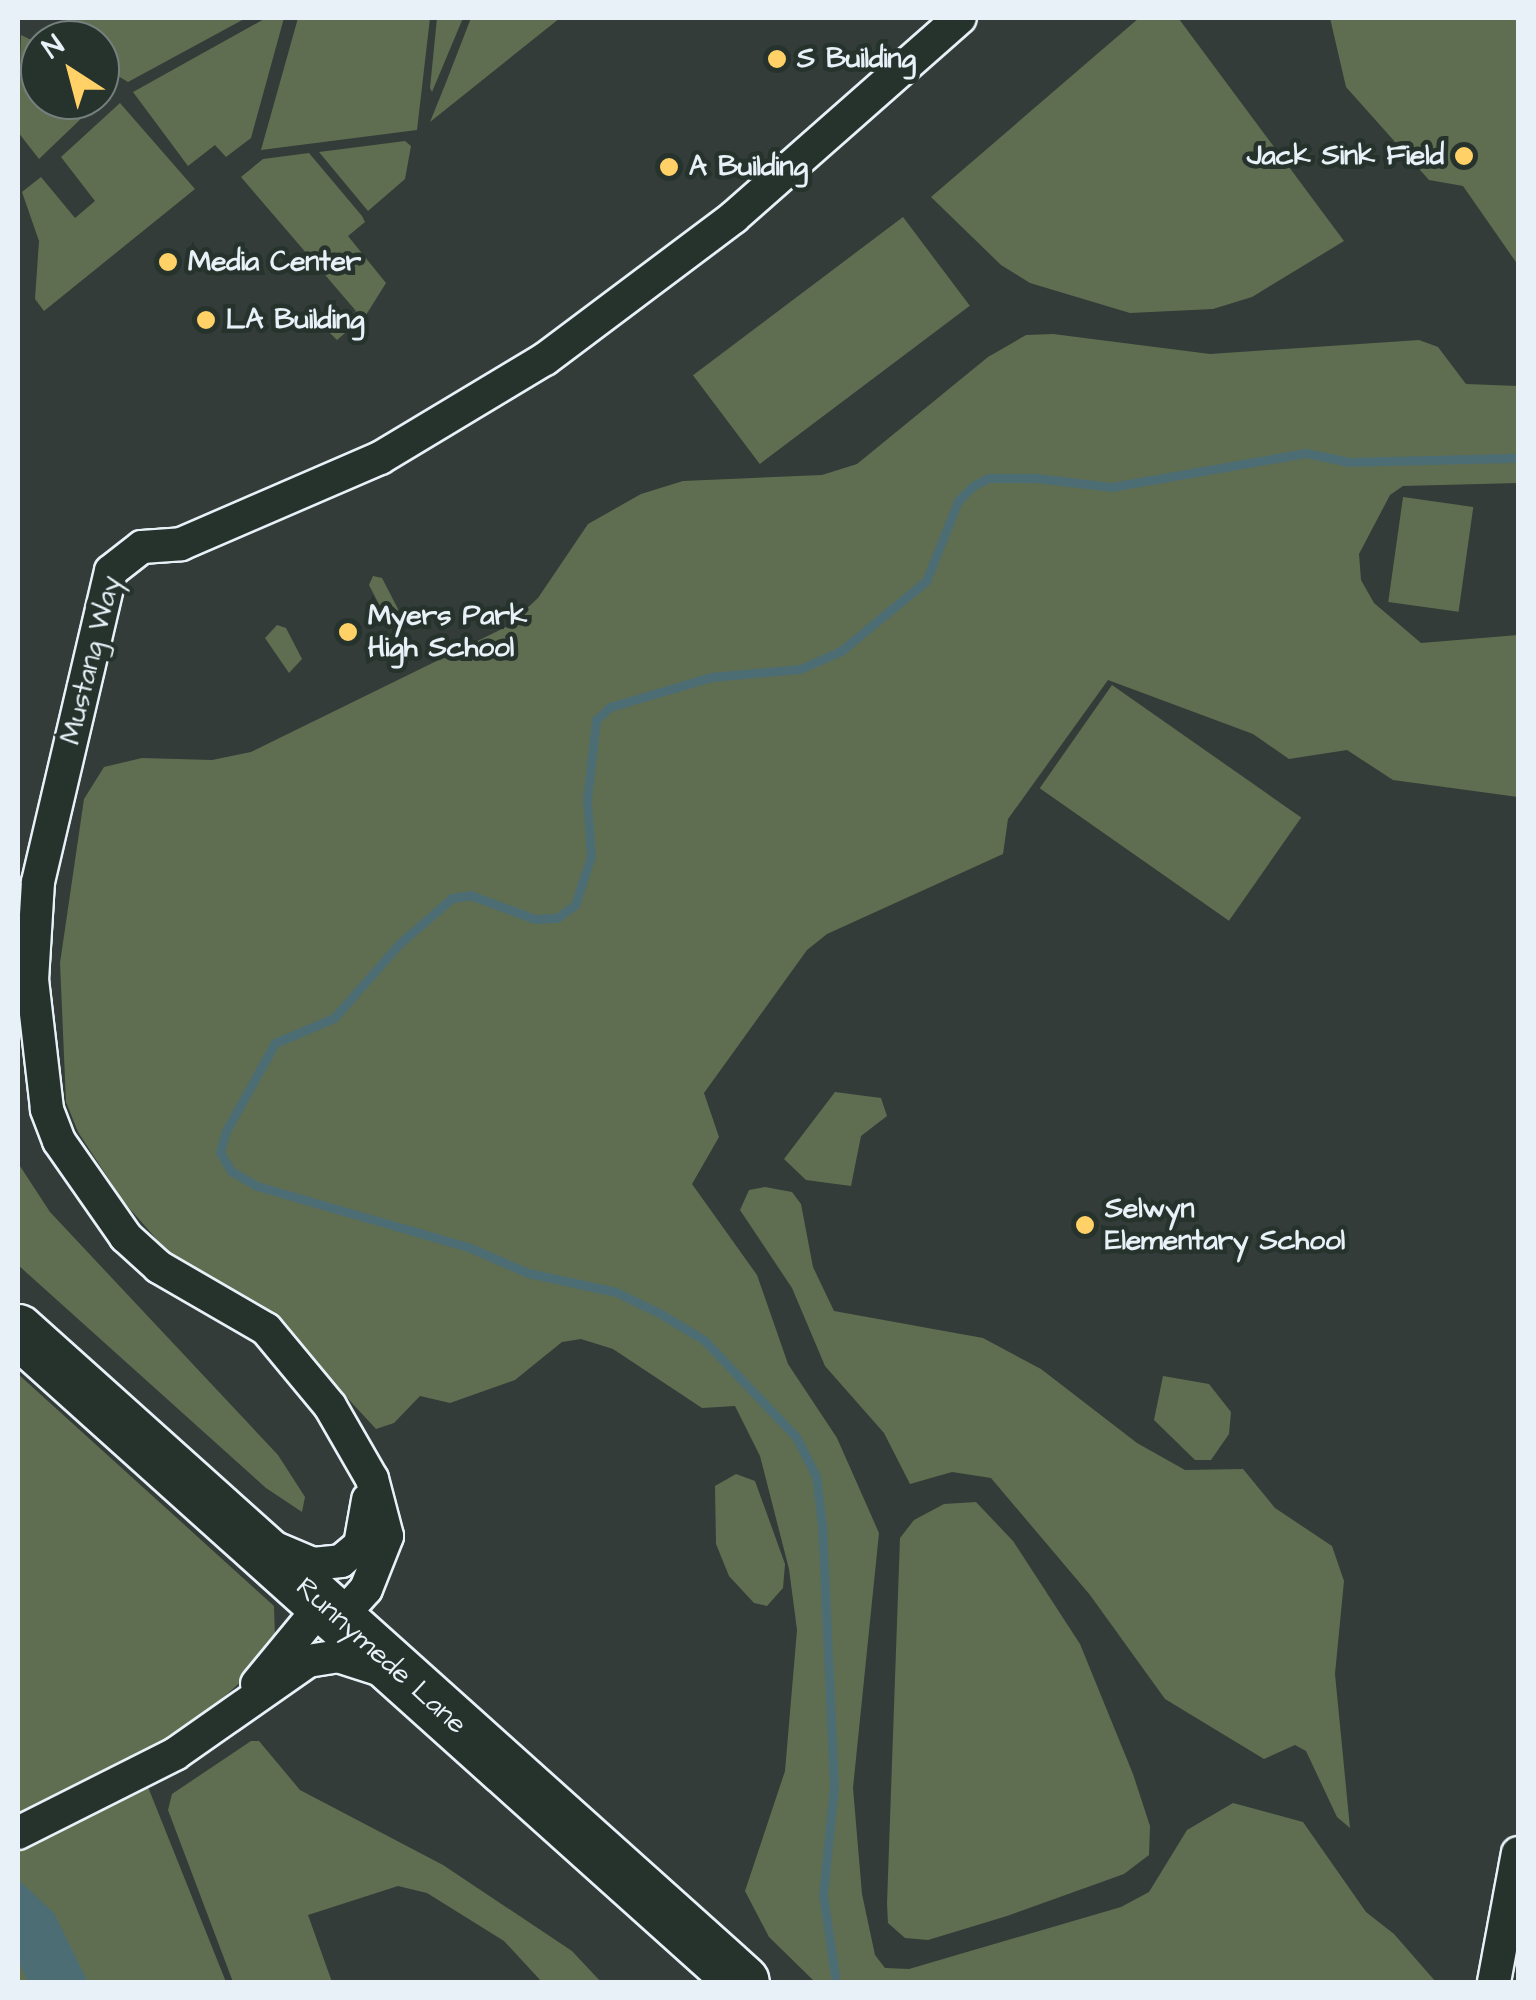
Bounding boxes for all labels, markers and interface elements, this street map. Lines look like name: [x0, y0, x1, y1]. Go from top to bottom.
north arrow: [20, 20, 120, 120]
text: N: [35, 26, 72, 68]
place label: S Building: [797, 42, 916, 76]
marker: S Building: [766, 48, 788, 70]
place label: Jack Sink Field: [1247, 139, 1444, 173]
marker: Jack Sink Field: [1453, 145, 1475, 167]
place label: A Building: [689, 150, 808, 184]
marker: A Building: [658, 156, 680, 178]
place label: Media Center: [188, 245, 361, 279]
marker: Media Center: [157, 251, 179, 273]
place label: LA Building: [226, 303, 364, 337]
marker: LA Building: [195, 309, 217, 331]
street label: Mustang Way: [54, 572, 128, 748]
place label: Myers Park High School: [368, 599, 527, 665]
marker: Myers Park High School: [337, 621, 359, 643]
place label: Selwyn Elementary School: [1105, 1192, 1345, 1258]
marker: Selwyn Elementary School: [1074, 1214, 1096, 1236]
street label: Runnymede Lane: [289, 1571, 473, 1741]

